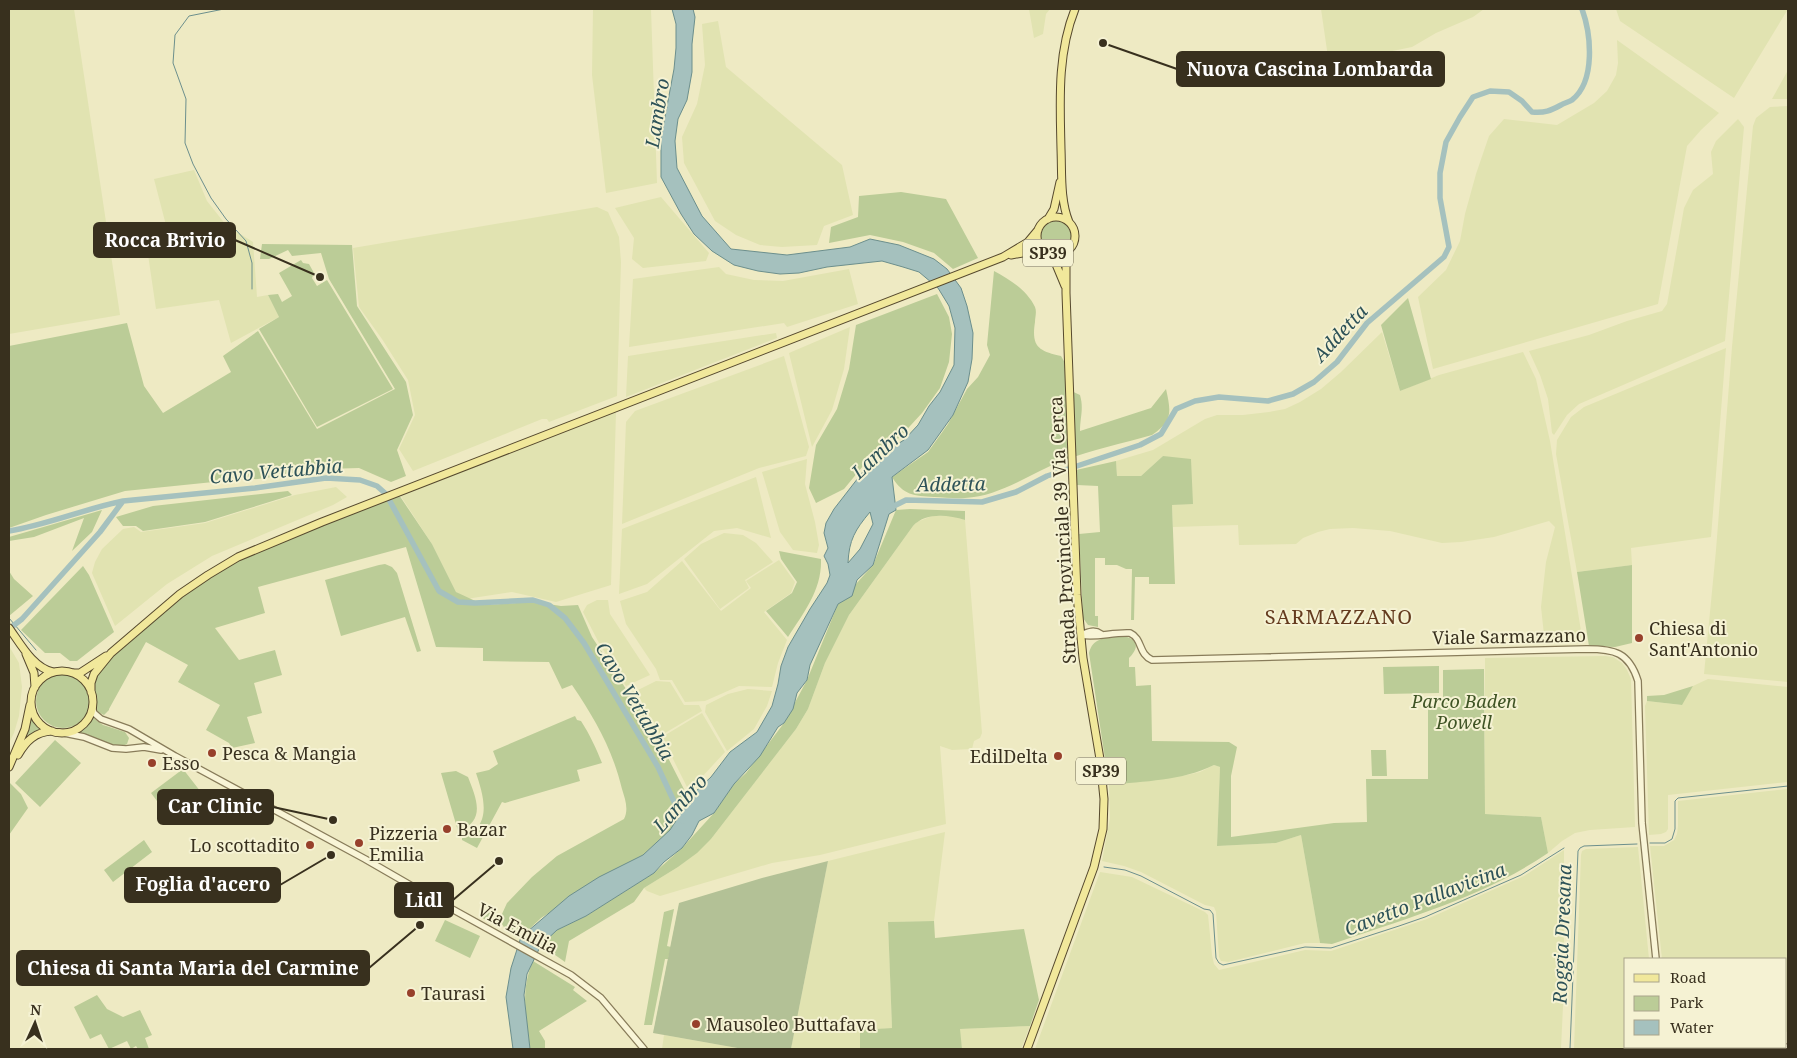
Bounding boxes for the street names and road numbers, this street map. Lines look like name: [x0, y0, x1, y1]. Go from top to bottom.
road number: SP39: [1023, 240, 1073, 266]
street label: Strada Provinciale 39 Via Cerca: [1043, 396, 1081, 664]
street label: Viale Sarmazzano: [1432, 623, 1586, 649]
road number: SP39: [1076, 758, 1126, 784]
street label: Via Emilia: [473, 897, 563, 959]

